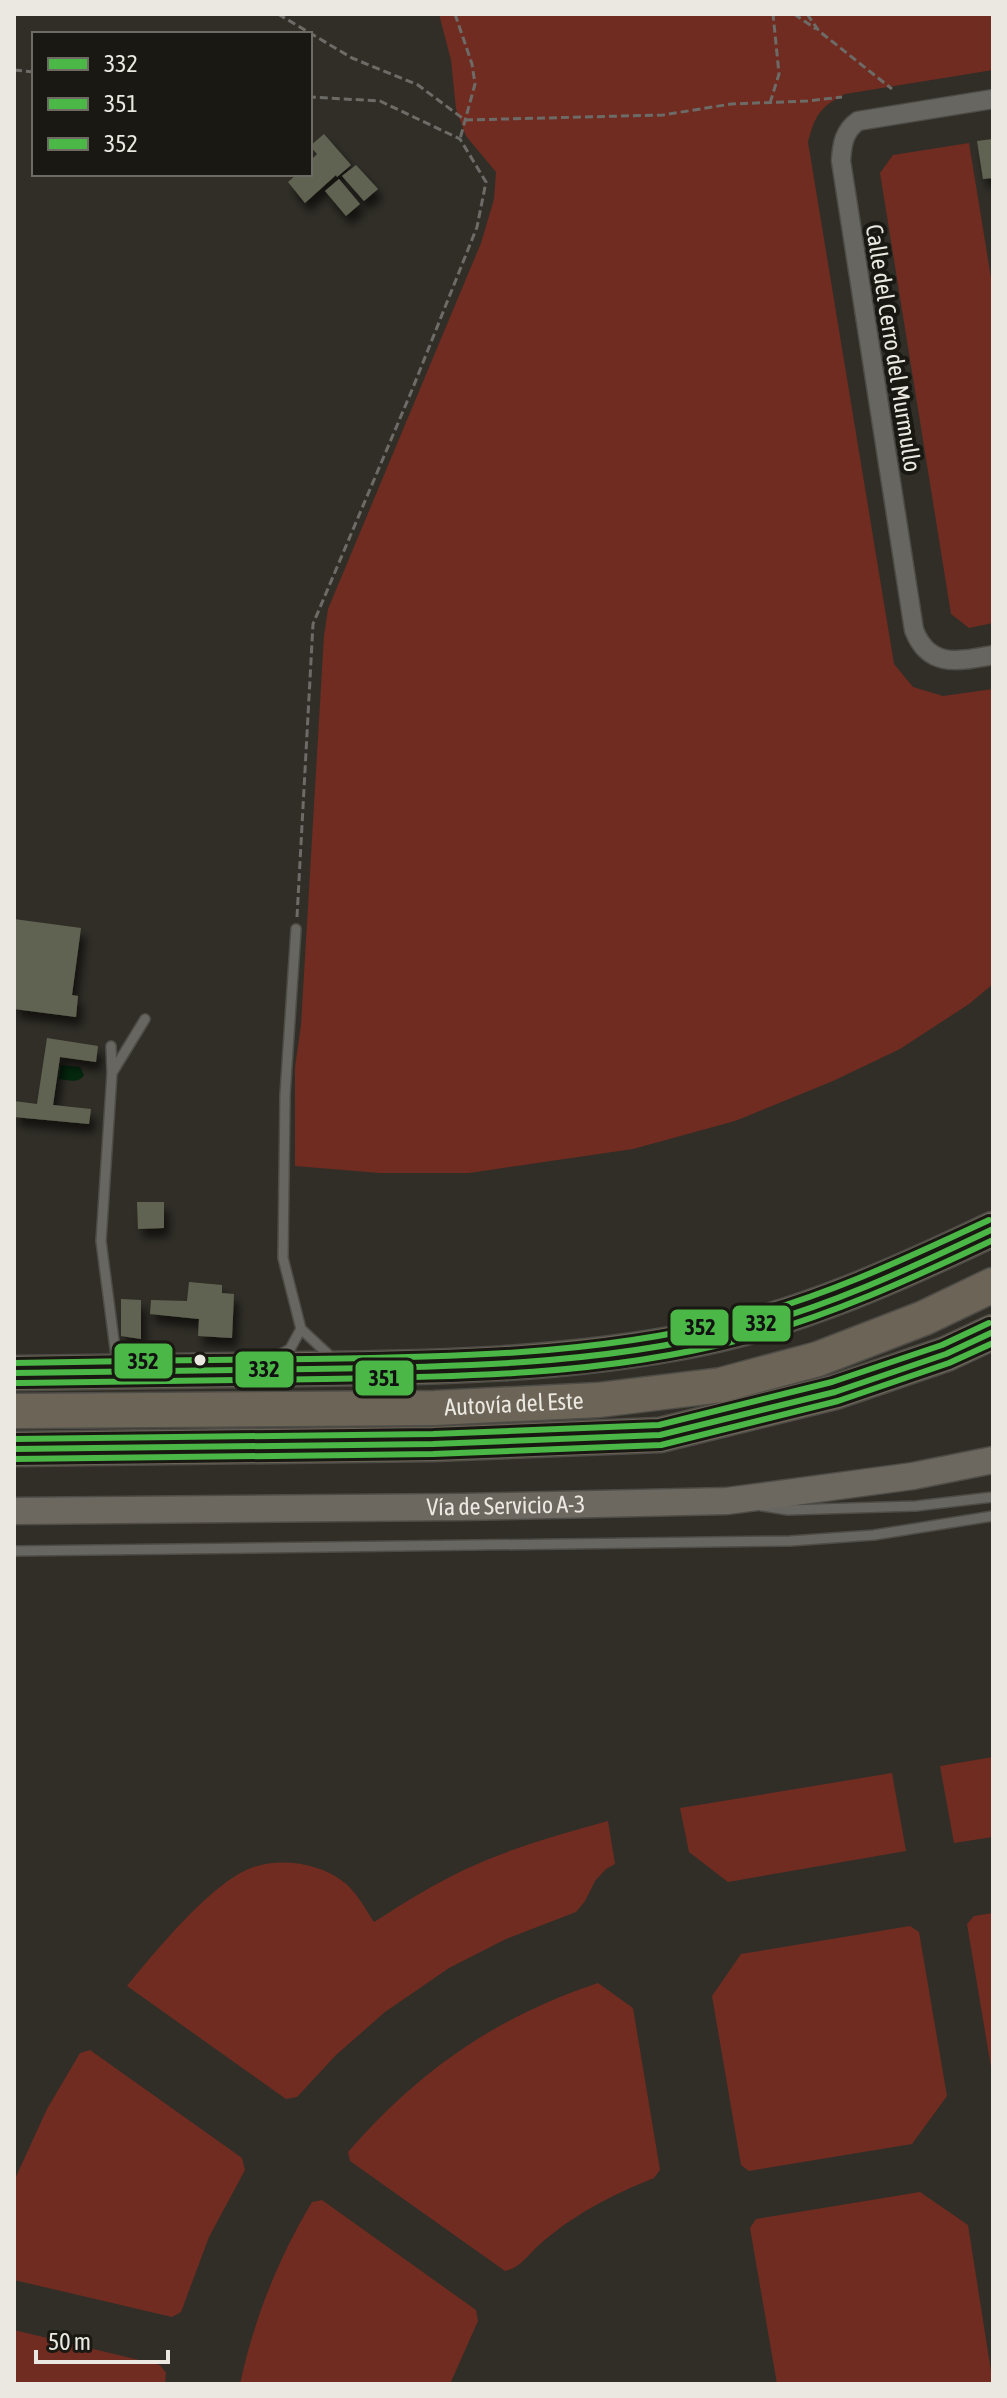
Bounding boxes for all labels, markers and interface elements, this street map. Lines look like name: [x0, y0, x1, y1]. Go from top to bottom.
legend: [32, 32, 312, 176]
text: 332: [104, 50, 138, 77]
text: 351: [104, 90, 138, 117]
text: 352: [104, 130, 138, 157]
street label: Calle del Cerro del Murmullo: [861, 222, 926, 474]
line badge: 332: [731, 1304, 792, 1343]
line badge: 352: [669, 1308, 730, 1347]
text: 332: [745, 1310, 777, 1336]
text: 352: [684, 1314, 716, 1340]
line badge: 352: [113, 1342, 174, 1380]
text: 352: [127, 1348, 159, 1374]
line badge: 332: [234, 1350, 295, 1389]
unlabelled marker: [192, 1352, 208, 1368]
text: 332: [248, 1356, 280, 1382]
line badge: 351: [354, 1359, 415, 1397]
text: 351: [368, 1365, 400, 1391]
street label: Autovía del Este: [444, 1387, 584, 1421]
street label: Vía de Servicio A-3: [426, 1490, 586, 1520]
scale bar: [36, 2314, 168, 2364]
text: 50 m: [48, 2328, 91, 2355]

